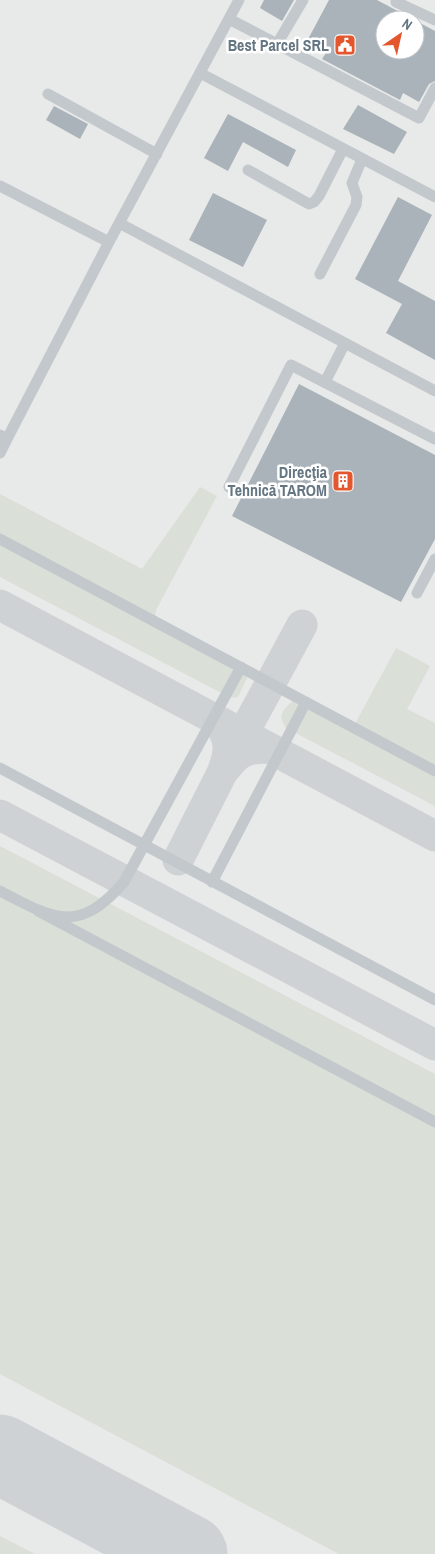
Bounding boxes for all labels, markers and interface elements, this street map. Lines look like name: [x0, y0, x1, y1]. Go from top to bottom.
north arrow: [375, 10, 425, 60]
text: N: [399, 14, 416, 34]
public building icon: Best Parcel SRL: [333, 33, 357, 57]
place label: Best Parcel SRL: [228, 34, 329, 56]
place label: Direcţia Tehnică TAROM: [228, 461, 328, 501]
building icon: Direcţia Tehnică TAROM: [331, 469, 355, 493]

